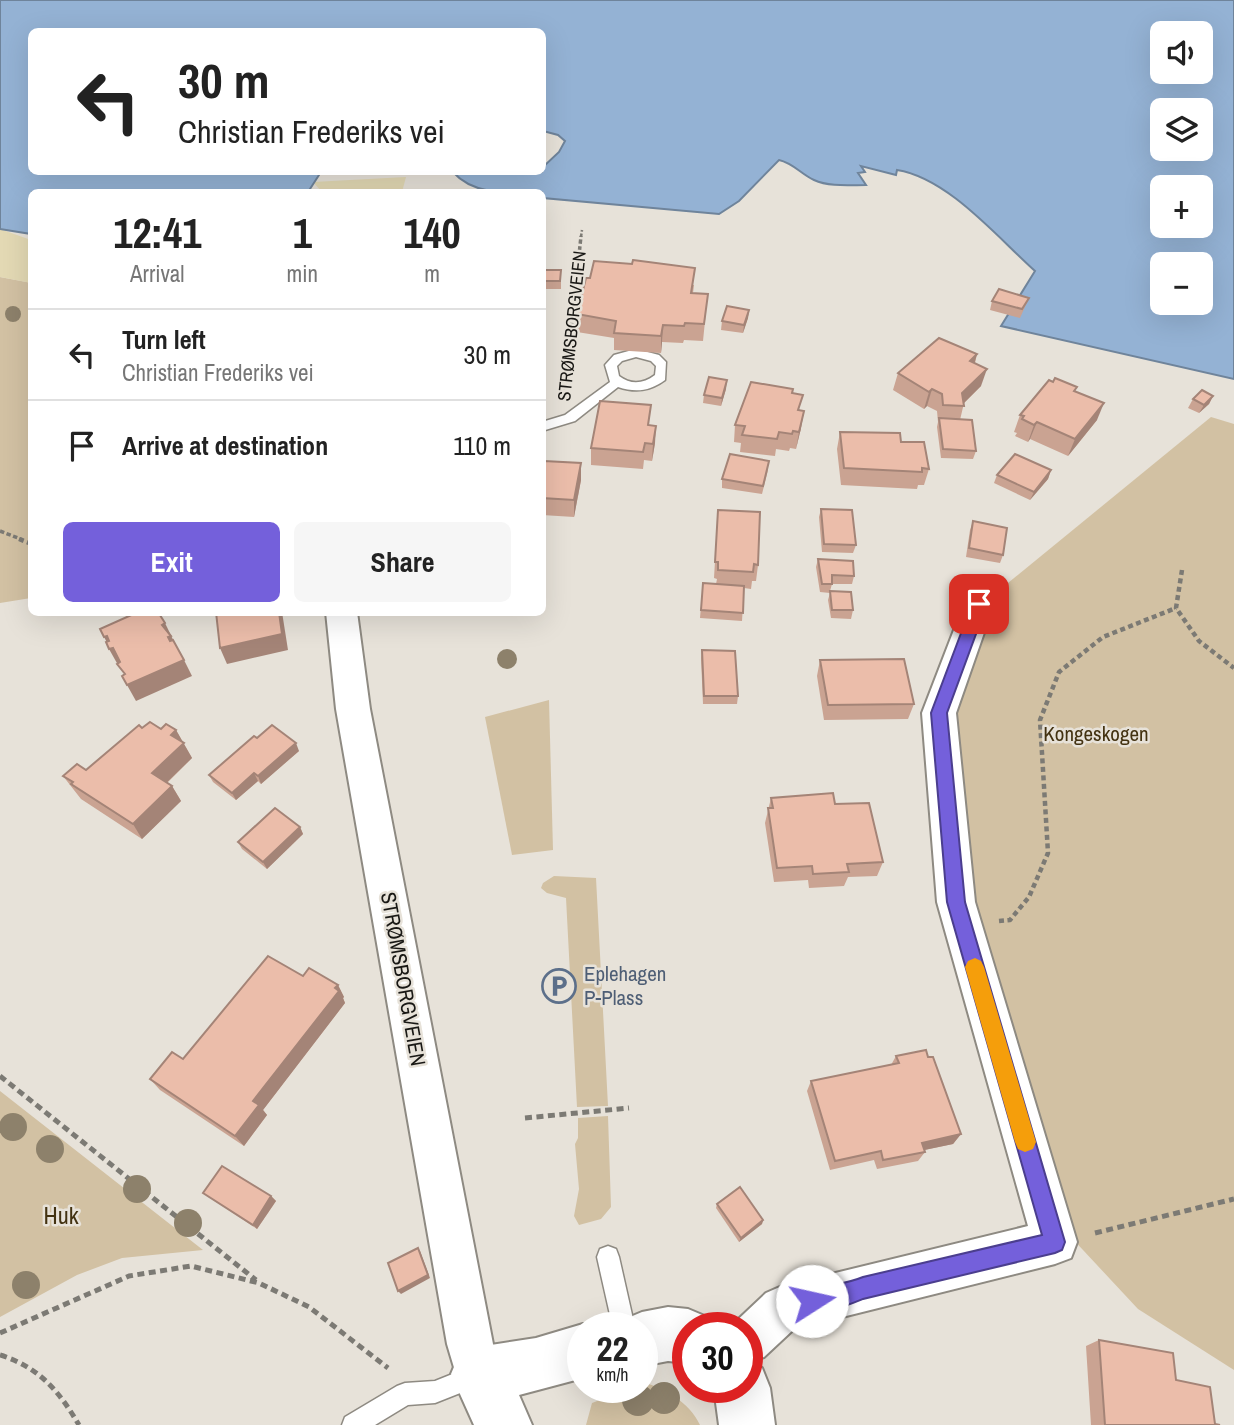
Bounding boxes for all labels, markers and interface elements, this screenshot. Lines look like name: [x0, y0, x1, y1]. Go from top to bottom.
map controls: [1150, 21, 1213, 315]
button: sound: [1150, 21, 1213, 84]
text: 30 m: [178, 47, 270, 113]
icon: left: [63, 56, 154, 147]
button: layers: [1150, 98, 1213, 161]
text: Christian Frederiks vei: [178, 110, 445, 153]
button: +: [1150, 175, 1213, 238]
text: 12:41: [113, 205, 201, 261]
text: 1: [293, 205, 312, 261]
text: 140: [403, 205, 461, 261]
street label: STRØMSBORGVEIEN: [551, 250, 592, 402]
button: −: [1150, 252, 1213, 315]
text: Arrival: [130, 258, 185, 289]
text: min: [287, 258, 318, 289]
text: m: [424, 258, 440, 289]
text: Turn left: [122, 322, 206, 357]
icon: left: [63, 336, 101, 374]
text: 30 m: [464, 337, 511, 372]
text: Christian Frederiks vei: [122, 357, 314, 388]
icon: arrive: [63, 427, 101, 465]
text: Arrive at destination: [122, 428, 328, 463]
text: 110 m: [453, 428, 511, 463]
button: Exit: [63, 522, 280, 602]
button: Share: [294, 522, 511, 602]
pin: [949, 574, 1009, 634]
icon: arrive: [960, 585, 998, 623]
park label: Kongeskogen: [1043, 719, 1149, 748]
street label: STRØMSBORGVEIEN: [374, 890, 433, 1068]
place label: Eplehagen P-Plass: [584, 959, 666, 1012]
parking icon: Eplehagen P-Plass: [540, 967, 578, 1005]
park label: Huk: [44, 1199, 79, 1231]
position arrow: [775, 1264, 849, 1338]
speed limit sign: 30: [672, 1312, 763, 1403]
text: 22: [597, 1325, 628, 1372]
text: km/h: [597, 1362, 629, 1387]

